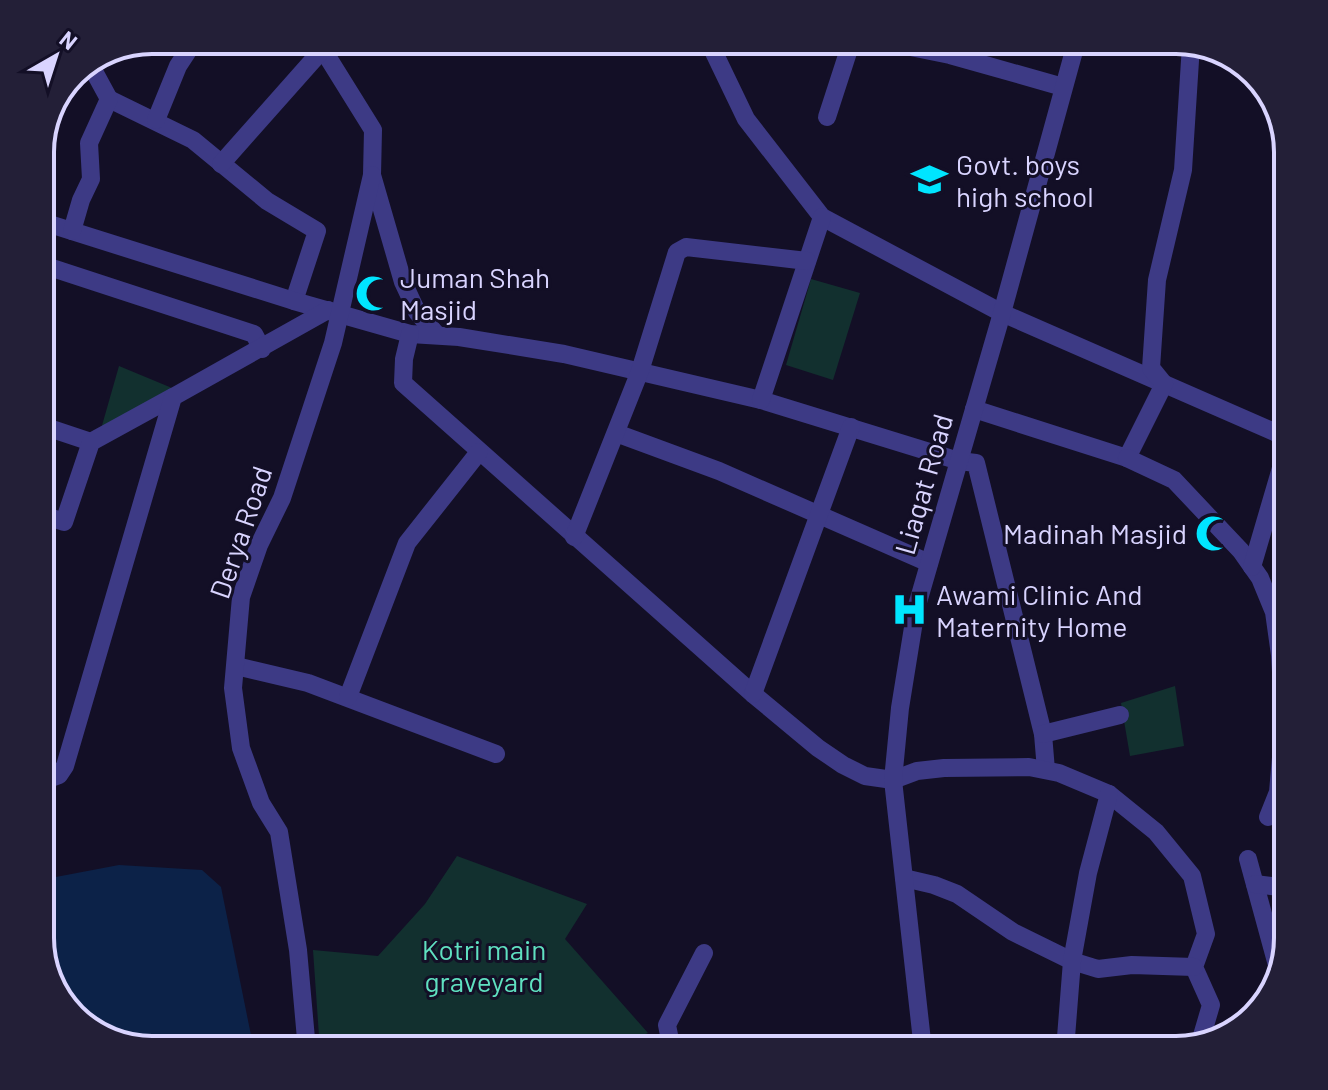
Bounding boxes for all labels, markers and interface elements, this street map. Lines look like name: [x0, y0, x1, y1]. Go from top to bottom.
north arrow: [16, 16, 96, 96]
text: N: [55, 25, 83, 54]
place label: Govt. boys high school: [956, 147, 1094, 213]
school or university icon: Govt. boys high school: [911, 161, 949, 199]
place label: Juman Shah Masjid: [400, 260, 550, 326]
mosque icon: Juman Shah Masjid: [355, 274, 393, 312]
street label: Liaqat Road: [887, 410, 959, 558]
street label: Derya Road: [202, 461, 278, 603]
mosque icon: Madinah Masjid: [1194, 514, 1232, 552]
place label: Madinah Masjid: [1003, 516, 1187, 550]
place label: Awami Clinic And Maternity Home: [936, 577, 1142, 643]
hospital icon: Awami Clinic And Maternity Home: [891, 591, 929, 629]
park label: Kotri main graveyard: [422, 932, 546, 998]

